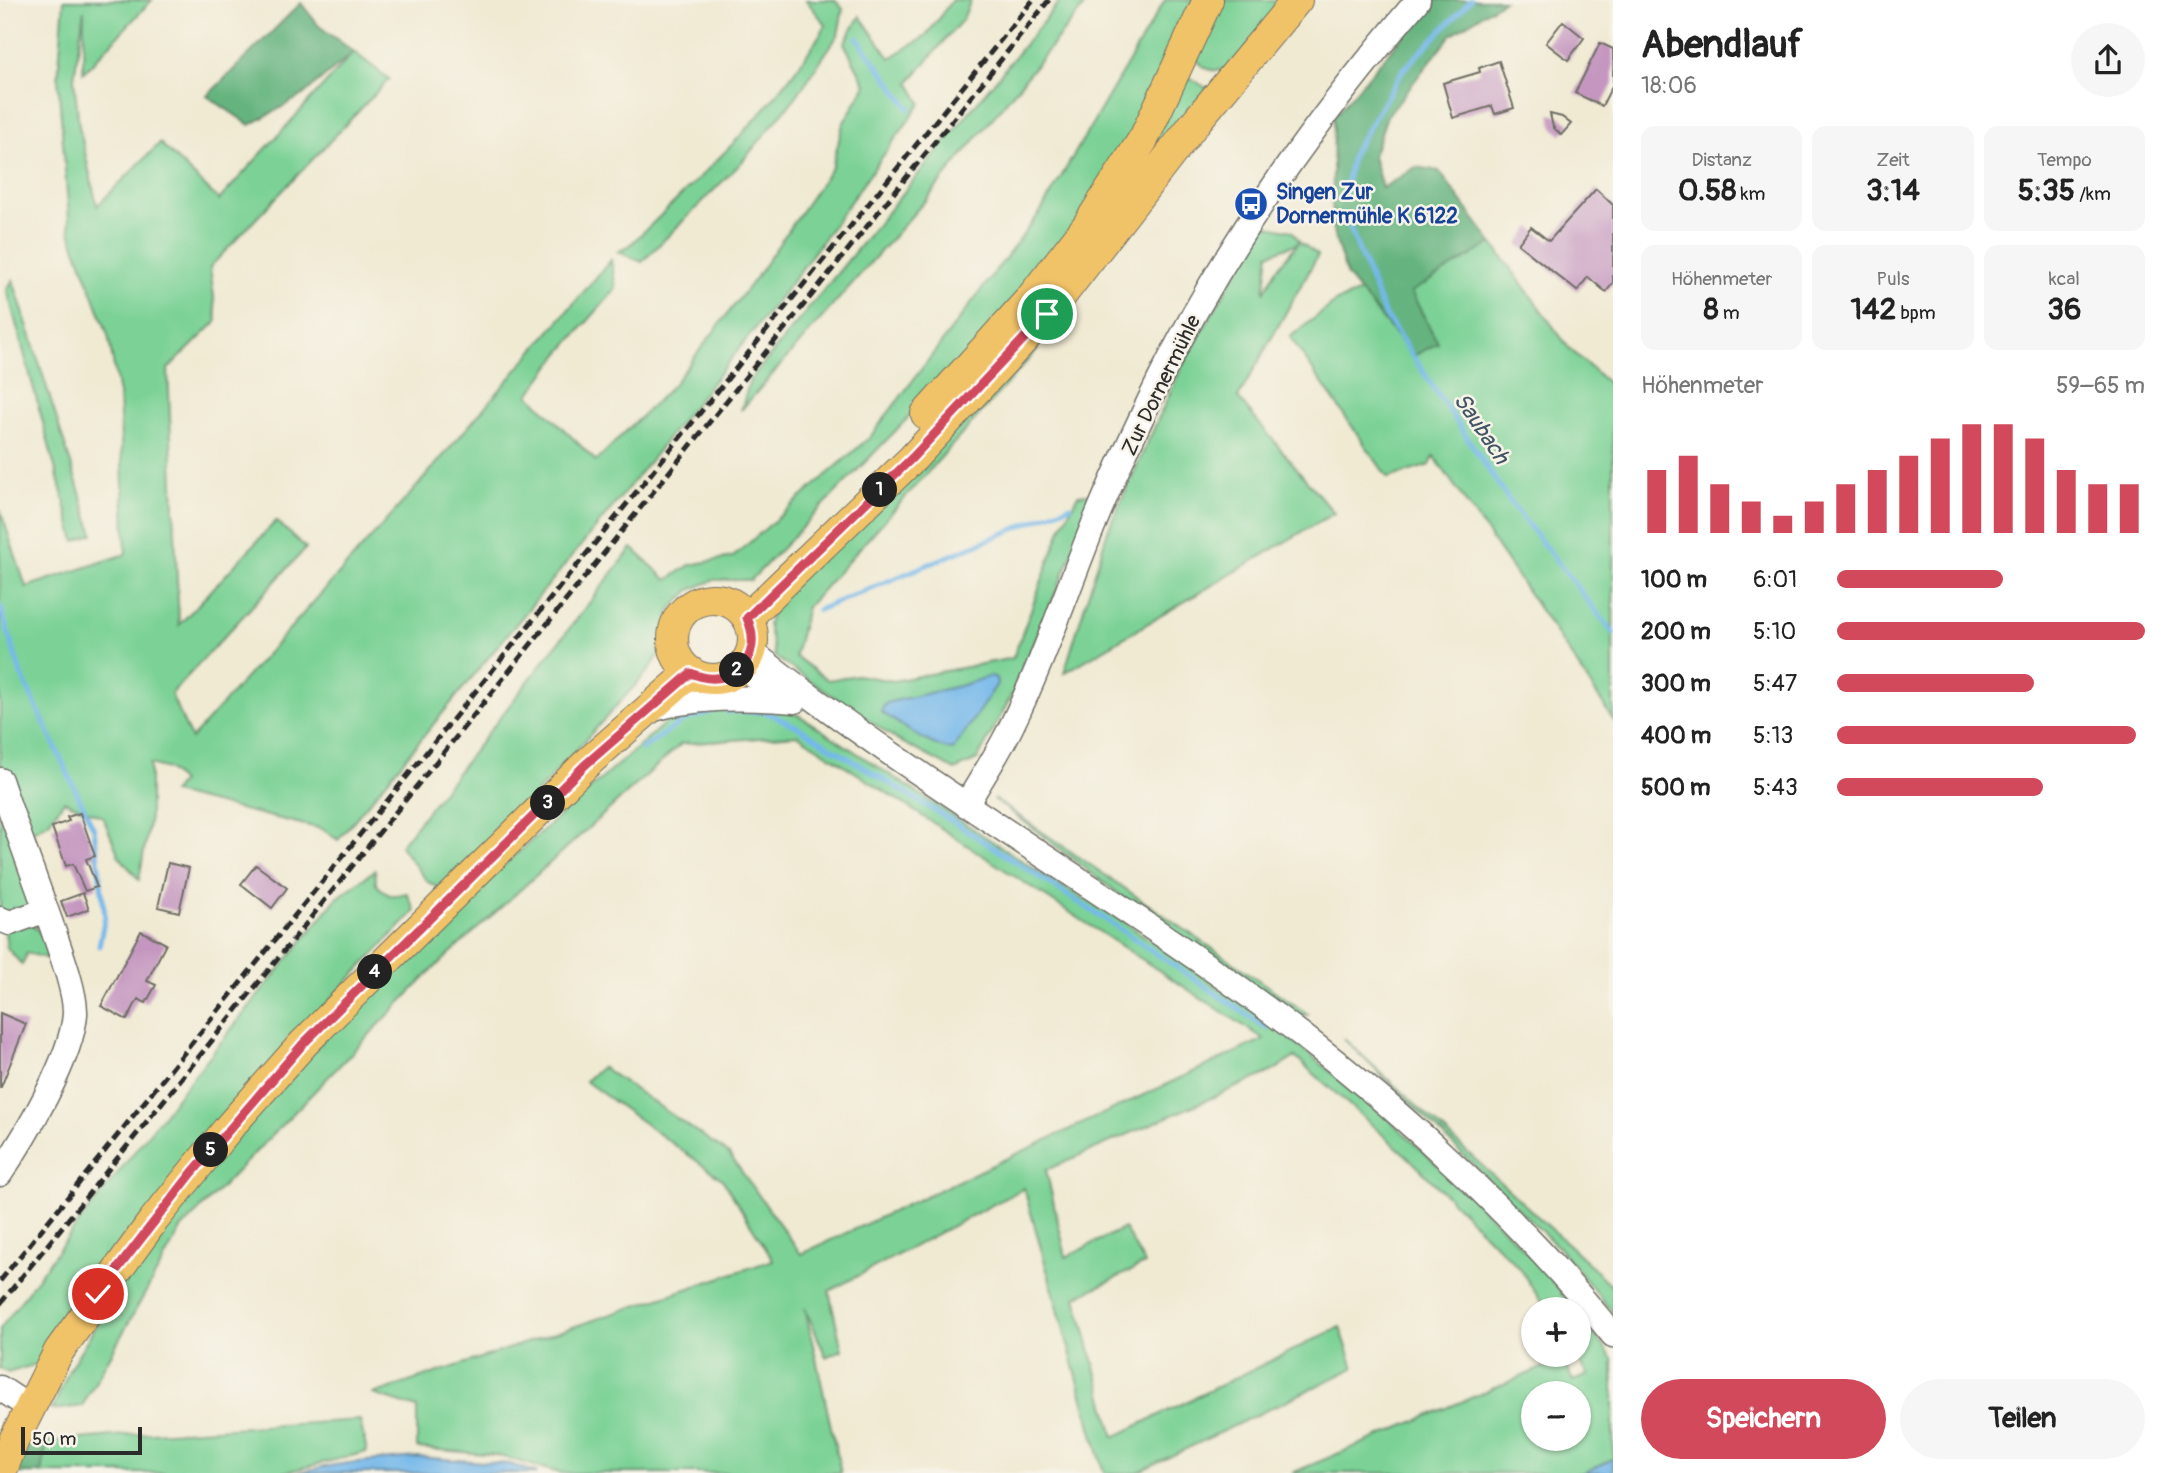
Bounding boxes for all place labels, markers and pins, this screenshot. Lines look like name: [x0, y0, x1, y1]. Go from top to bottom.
place label: Singen Zur Dornermühle K 6122: [1276, 179, 1458, 230]
bus stop icon: Singen Zur Dornermühle K 6122: [1232, 185, 1270, 223]
pin: [1017, 284, 1077, 344]
pin: 1: [862, 472, 898, 508]
pin: 2: [720, 652, 754, 688]
pin: 3: [530, 786, 566, 820]
pin: 4: [358, 954, 392, 990]
pin: 5: [194, 1132, 228, 1168]
pin: [68, 1264, 128, 1324]

